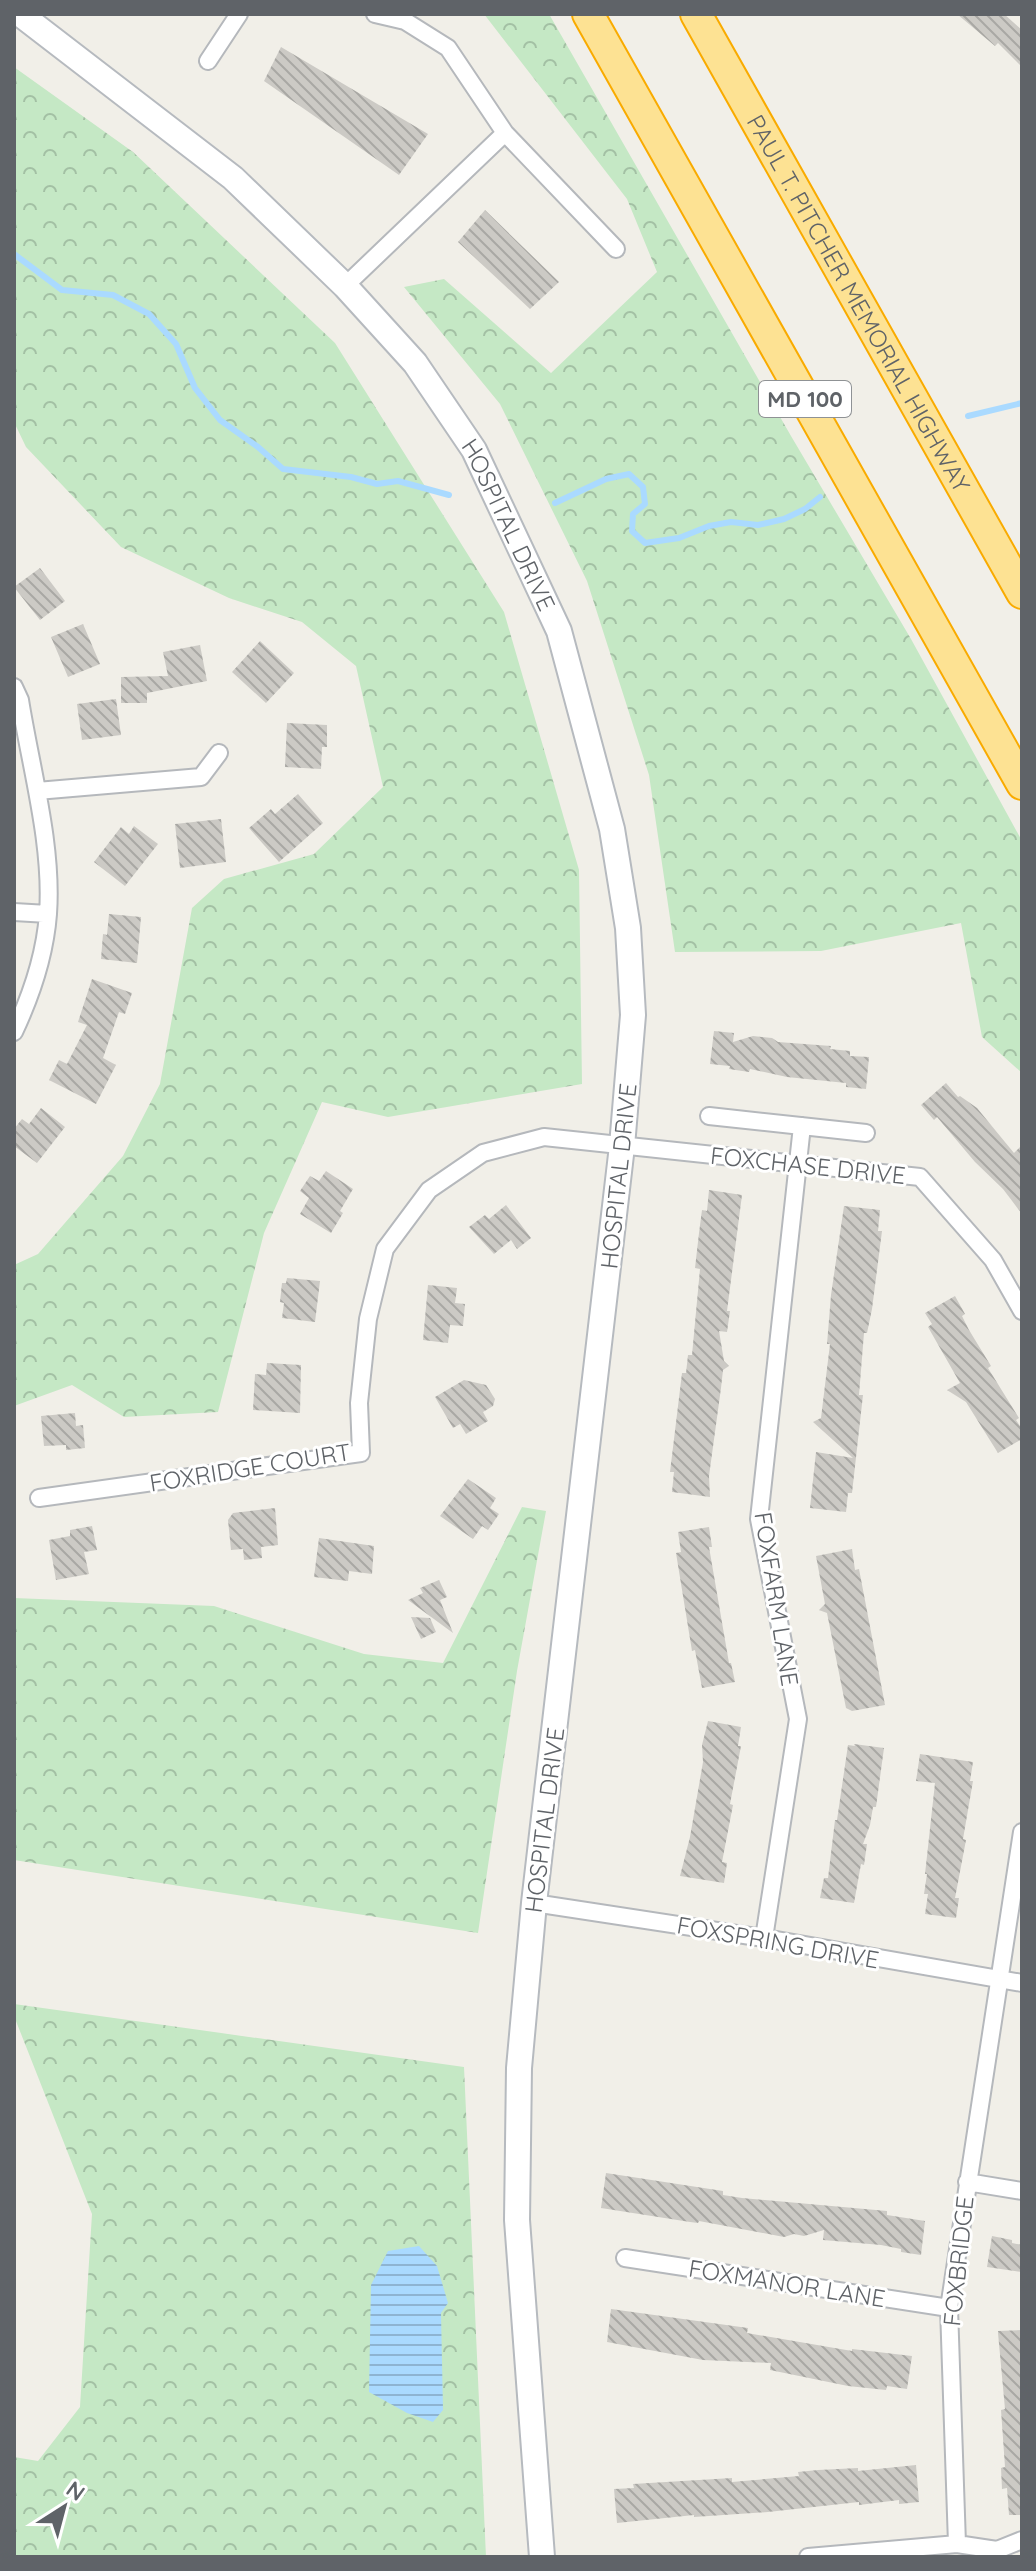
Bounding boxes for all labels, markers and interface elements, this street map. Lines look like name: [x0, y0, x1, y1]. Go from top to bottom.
street label: PAUL T. PITCHER MEMORIAL HIGHWAY: [741, 109, 977, 497]
road number: MD 100: [759, 381, 851, 417]
street label: HOSPITAL DRIVE: [455, 433, 562, 615]
street label: HOSPITAL DRIVE: [593, 1082, 643, 1270]
street label: FOXCHASE DRIVE: [709, 1140, 907, 1190]
street label: FOXRIDGE COURT: [147, 1436, 353, 1498]
street label: FOXFARM LANE: [748, 1510, 806, 1688]
street label: HOSPITAL DRIVE: [518, 1726, 570, 1914]
street label: FOXSPRING DRIVE: [675, 1909, 881, 1975]
street label: FOXBRIDGE: [936, 2194, 980, 2328]
street label: FOXMANOR LANE: [686, 2253, 888, 2313]
north arrow: [24, 2467, 104, 2547]
text: N: [61, 2475, 91, 2507]

